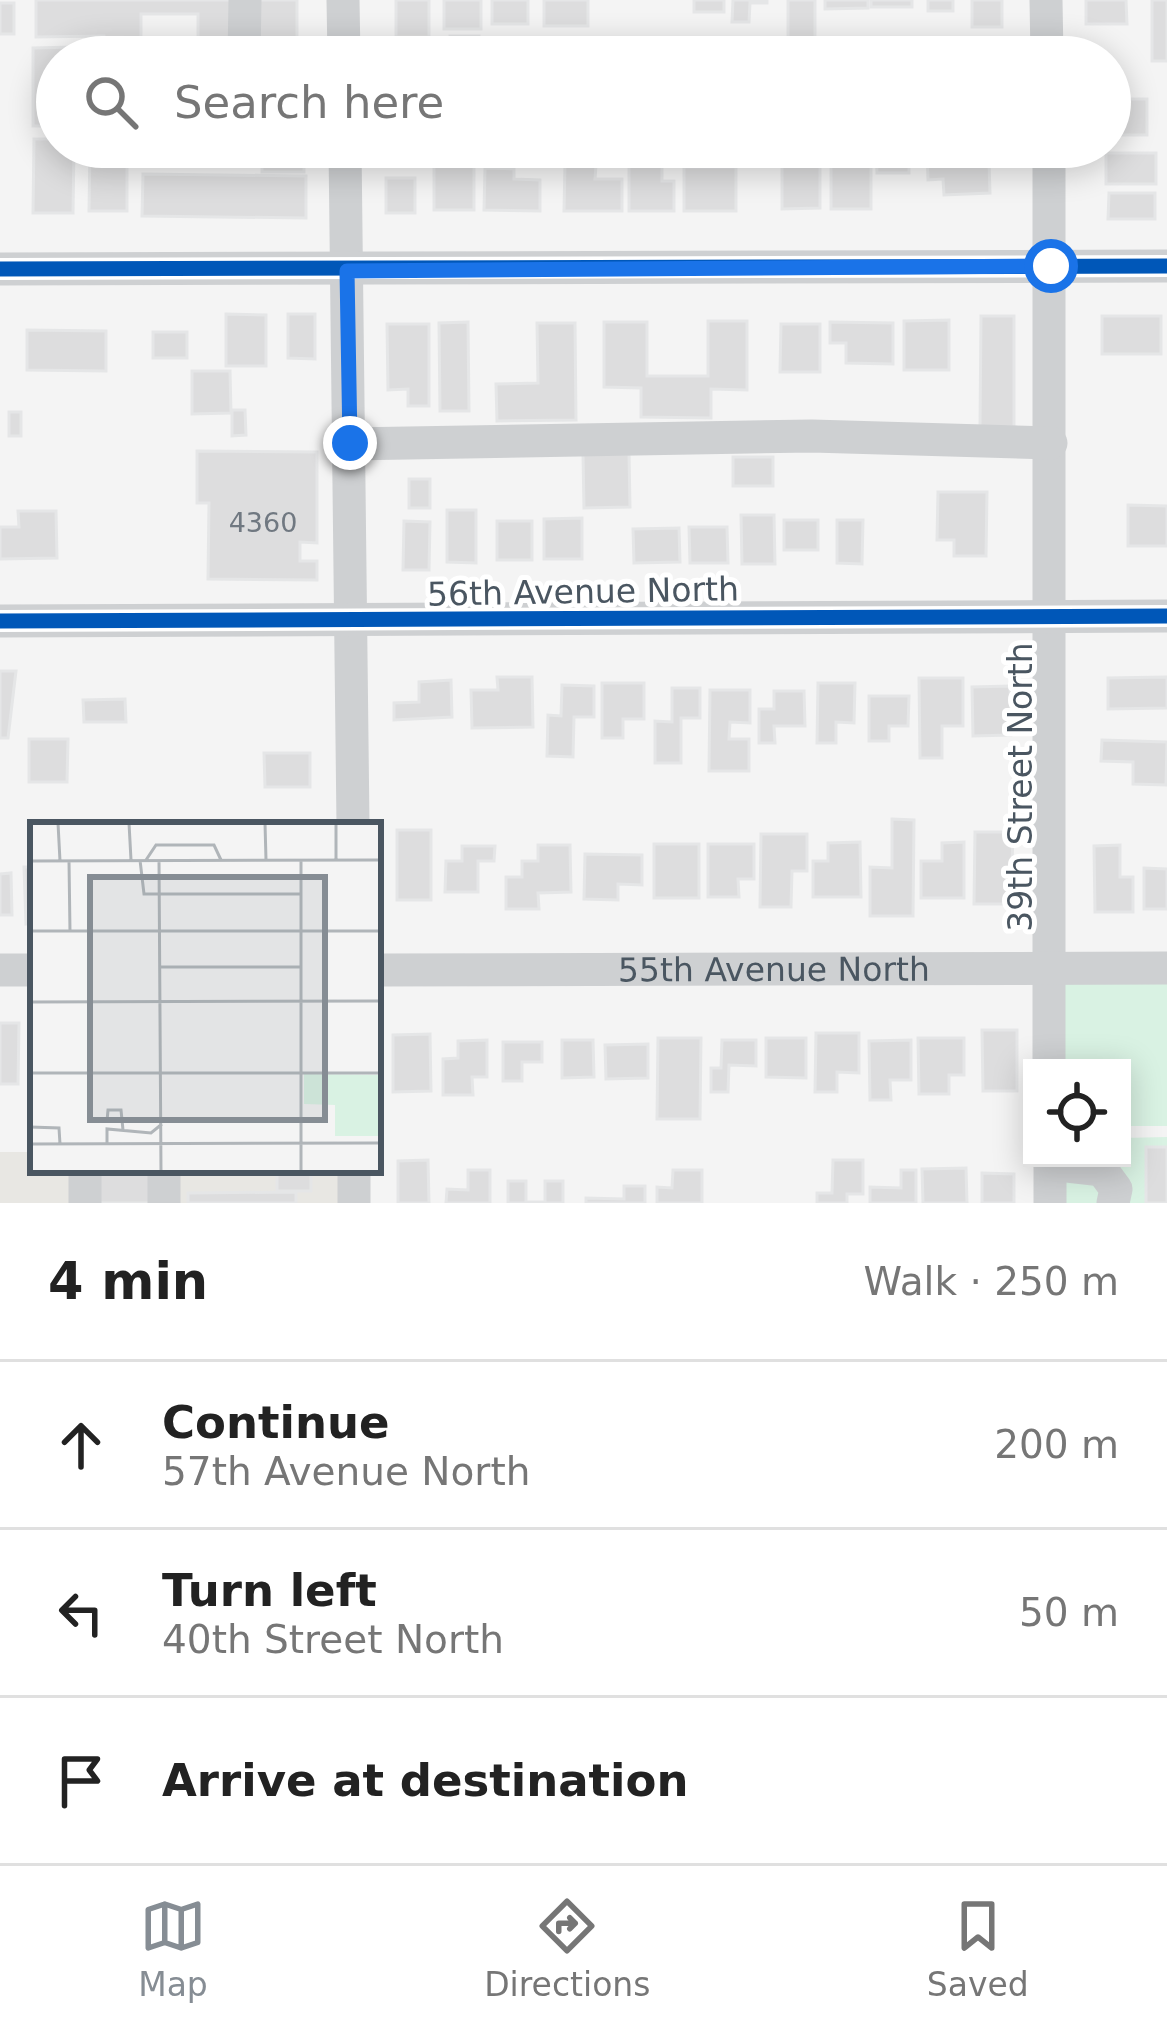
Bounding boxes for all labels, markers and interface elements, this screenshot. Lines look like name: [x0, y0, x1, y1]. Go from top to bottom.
search box: [36, 36, 1131, 168]
icon: search: [78, 69, 144, 135]
text: Search here: [174, 76, 444, 129]
route start: [1024, 239, 1078, 293]
route end: [323, 416, 377, 470]
house number: 4360: [229, 507, 297, 538]
street label: 56th Avenue North: [427, 569, 739, 614]
street label: 39th Street North: [1001, 642, 1040, 932]
inset map: [30, 822, 381, 1173]
street label: 55th Avenue North: [618, 950, 930, 989]
map controls: [1023, 1059, 1131, 1167]
button: locate: [1023, 1059, 1131, 1167]
text: 4 min: [48, 1252, 208, 1311]
text: Walk · 250 m: [864, 1259, 1119, 1304]
text: Continue: [162, 1396, 390, 1449]
icon: ahead: [48, 1412, 114, 1478]
text: 200 m: [994, 1422, 1119, 1467]
text: 57th Avenue North: [162, 1449, 530, 1494]
text: Turn left: [162, 1564, 377, 1617]
icon: left: [48, 1580, 114, 1646]
text: 50 m: [1019, 1590, 1119, 1635]
text: 40th Street North: [162, 1617, 504, 1662]
icon: arrive: [48, 1748, 114, 1814]
text: Arrive at destination: [162, 1754, 688, 1807]
tab: Map: [138, 1893, 208, 2004]
tab: Directions: [484, 1893, 650, 2004]
tab: Saved: [927, 1893, 1029, 2004]

